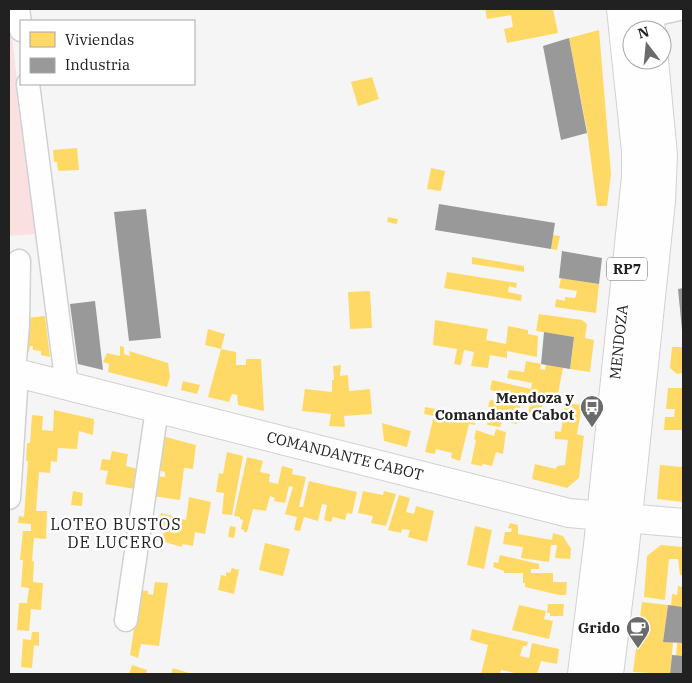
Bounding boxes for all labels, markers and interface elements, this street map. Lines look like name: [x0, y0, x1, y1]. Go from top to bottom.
legend: [20, 20, 195, 85]
north arrow: [622, 20, 672, 70]
text: N: [636, 22, 651, 43]
text: Viviendas: [65, 30, 134, 49]
text: Industria: [65, 55, 130, 74]
road number: RP7: [607, 258, 647, 280]
street label: MENDOZA: [605, 303, 632, 380]
place label: Mendoza y Comandante Cabot: [435, 388, 574, 424]
bus stop icon: Mendoza y Comandante Cabot: [579, 394, 605, 428]
street label: COMANDANTE CABOT: [265, 427, 426, 484]
district label: LOTEO BUSTOS DE LUCERO: [50, 514, 182, 552]
cafe icon: Grido: [625, 615, 651, 649]
place label: Grido: [578, 618, 620, 637]

